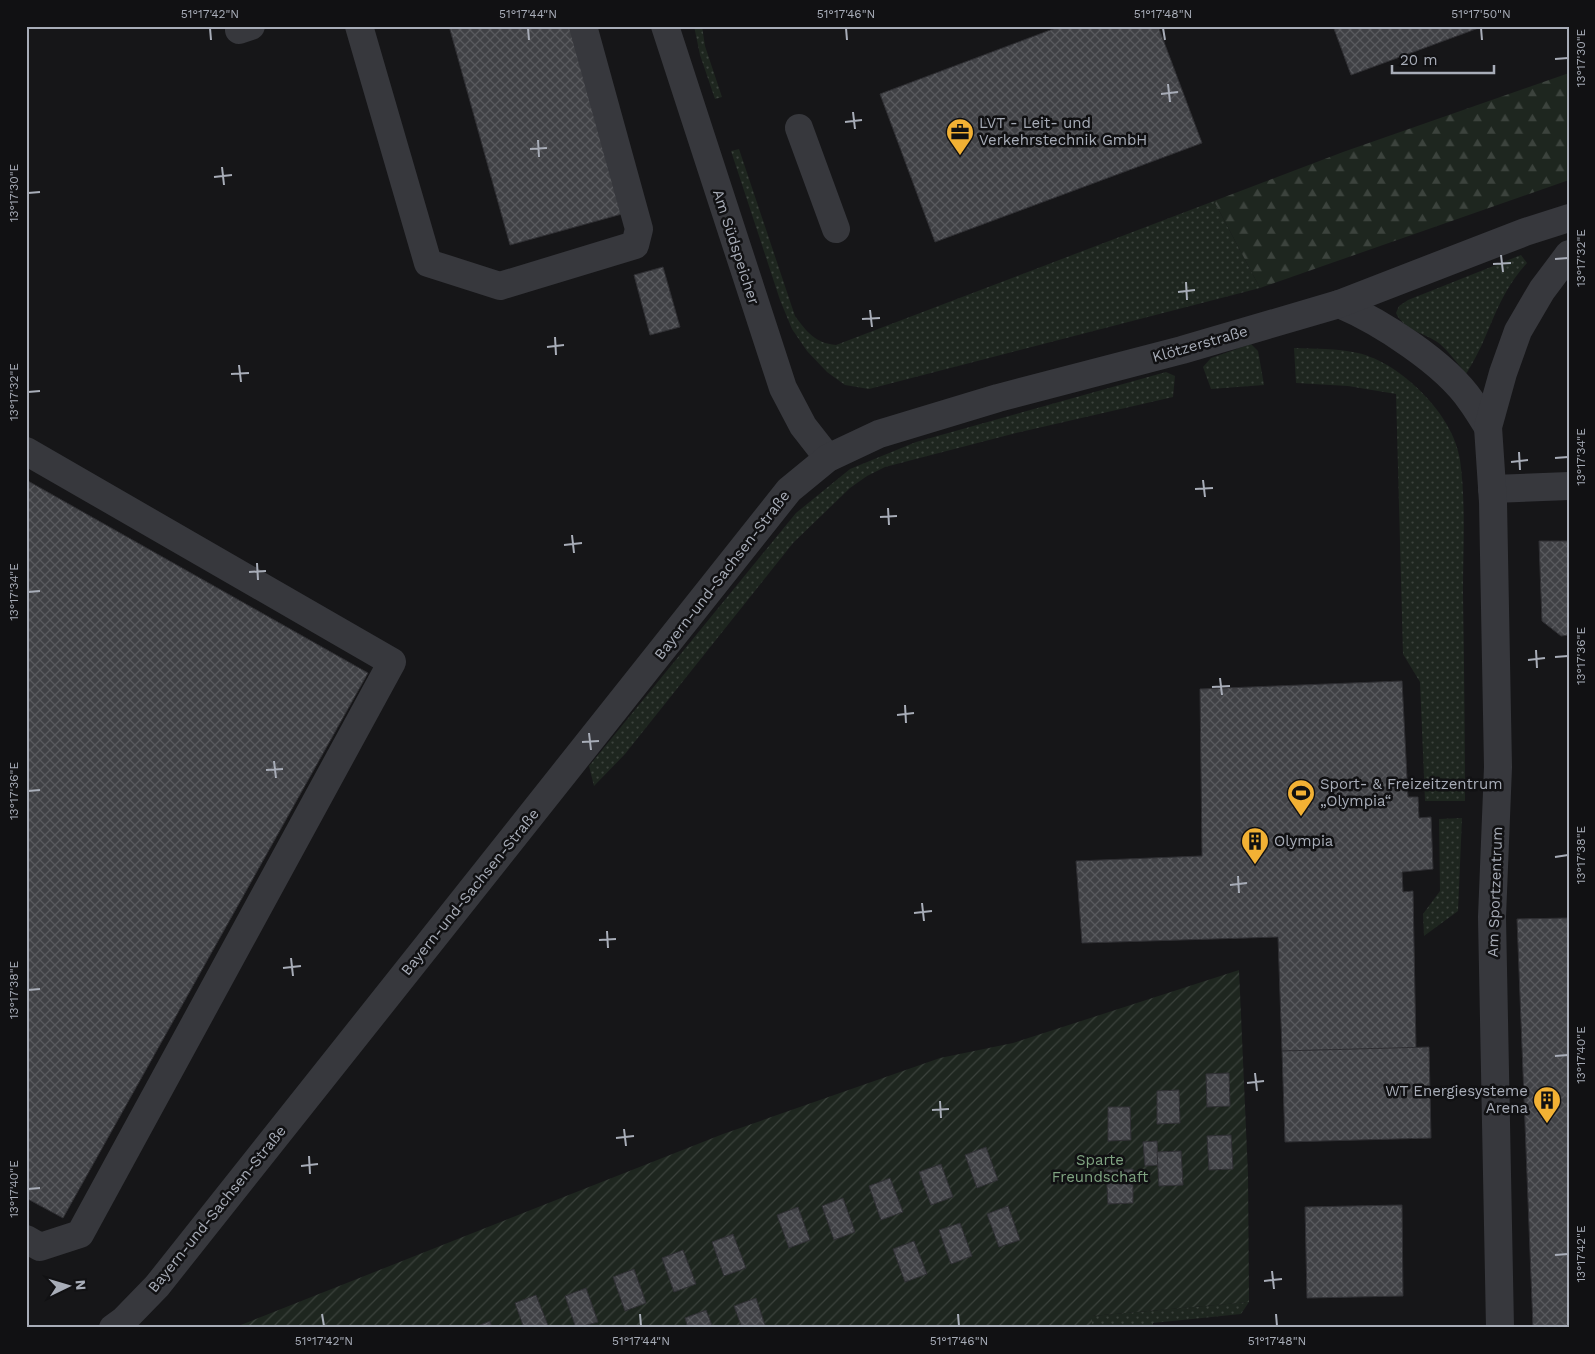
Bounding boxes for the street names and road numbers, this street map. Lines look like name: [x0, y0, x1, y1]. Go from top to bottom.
street label: Am Südspeicher: [709, 187, 763, 307]
street label: Klötzerstraße: [1150, 322, 1250, 366]
street label: Bayern-und-Sachsen-Straße: [650, 487, 794, 663]
street label: Bayern-und-Sachsen-Straße: [397, 805, 543, 979]
street label: Am Sportzentrum: [1484, 826, 1506, 958]
street label: Bayern-und-Sachsen-Straße: [144, 1122, 290, 1296]

